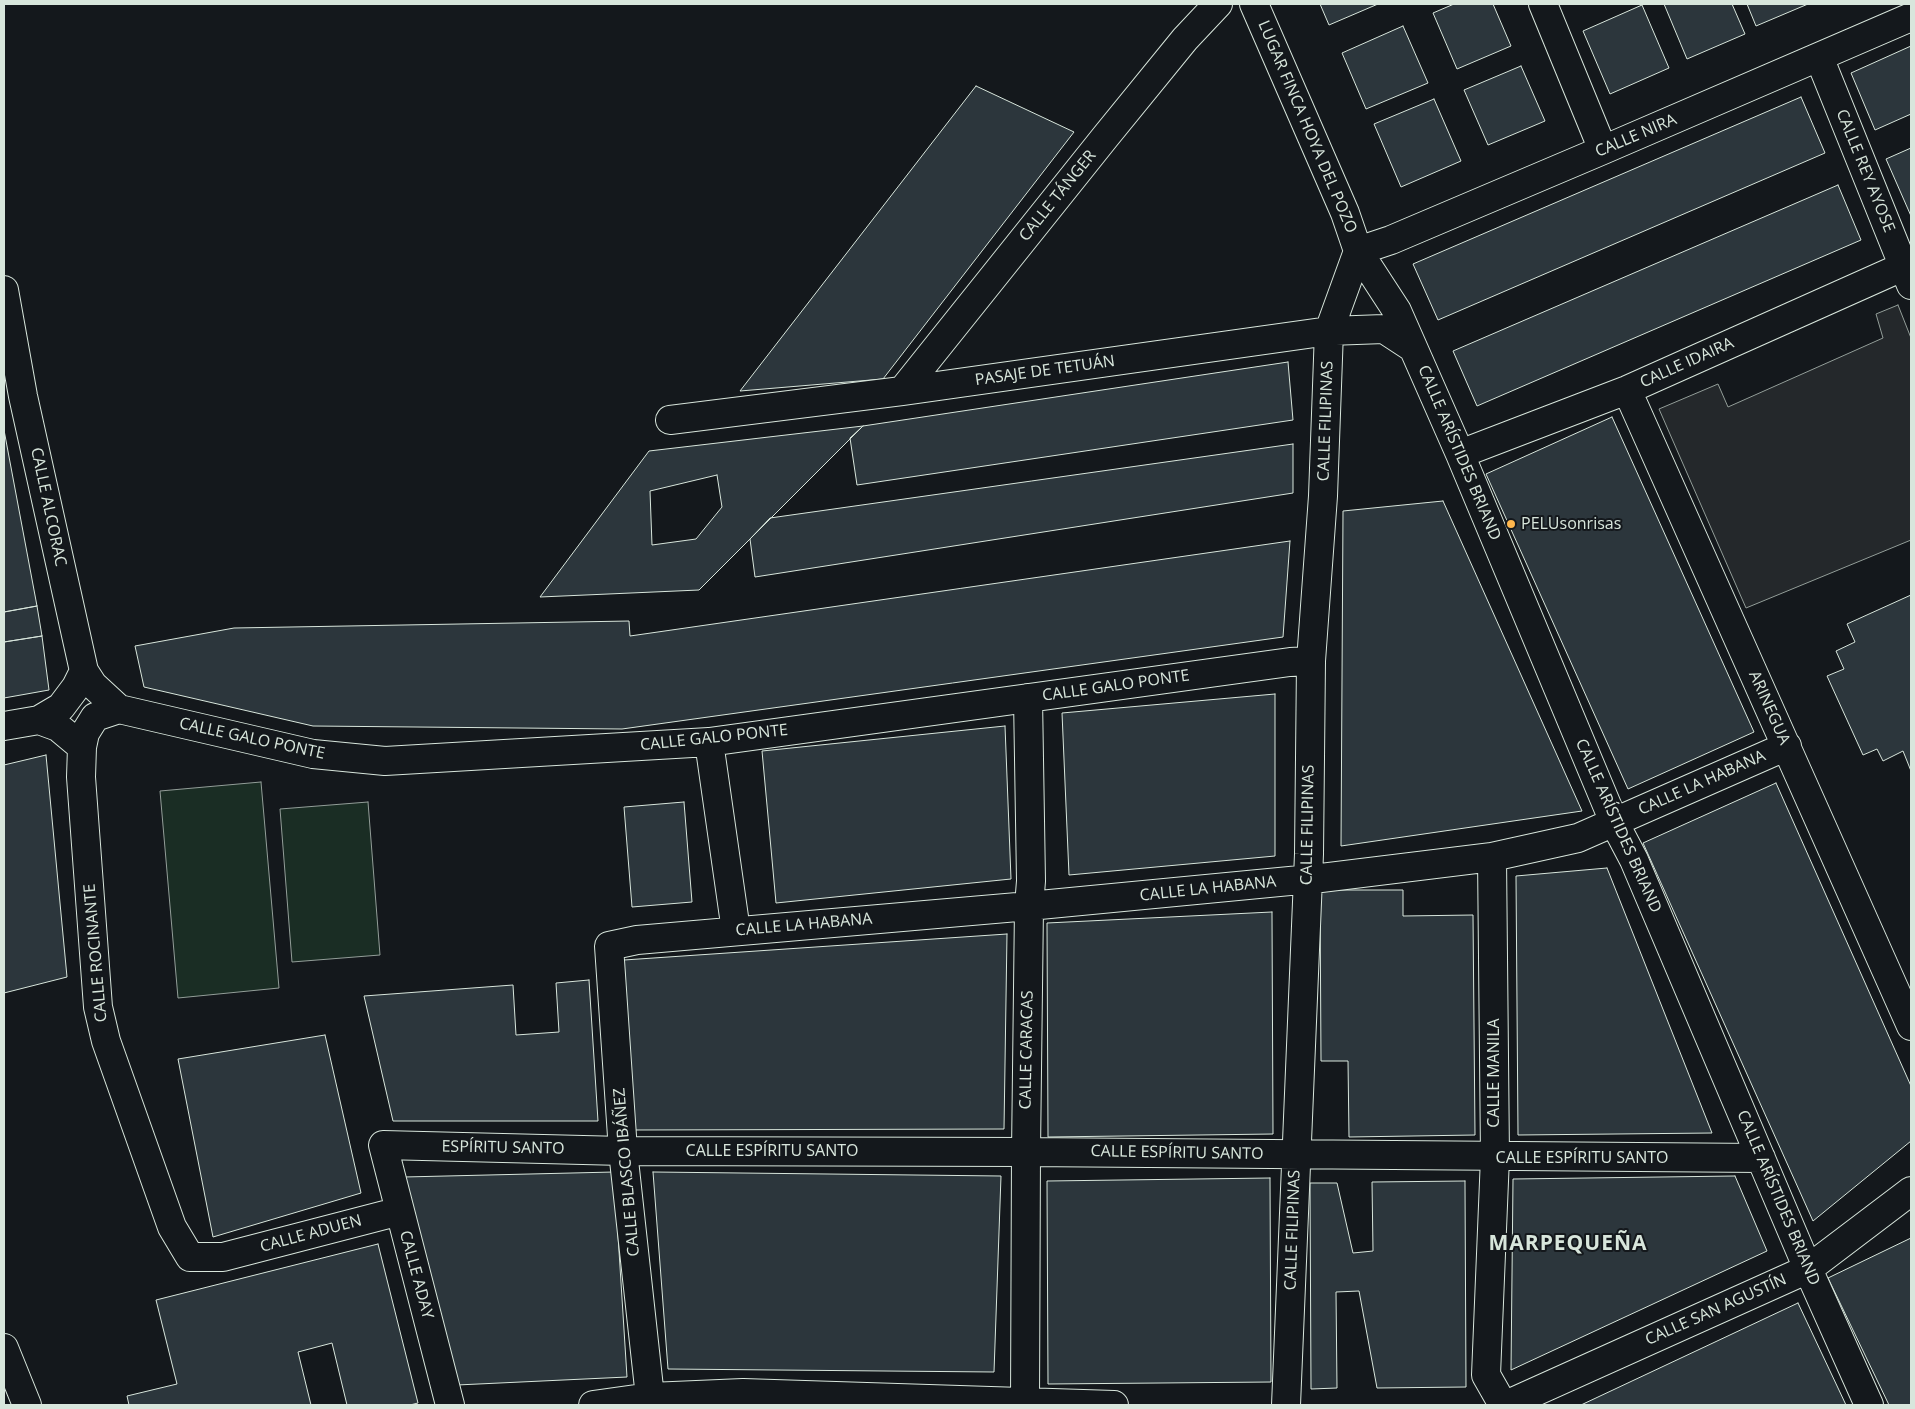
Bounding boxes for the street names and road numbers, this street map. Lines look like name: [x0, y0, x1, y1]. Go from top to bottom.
street label: LUGAR FINCA HOYA DEL POZO: [1253, 18, 1361, 236]
street label: CALLE REY AYOSE: [1832, 107, 1898, 235]
street label: CALLE NIRA: [1592, 110, 1680, 162]
street label: CALLE TÁNGER: [1016, 147, 1100, 245]
street label: CALLE IDAIRA: [1637, 334, 1737, 392]
street label: PASAJE DE TETUÁN: [974, 352, 1116, 390]
street label: CALLE FILIPINAS: [1314, 360, 1338, 482]
street label: CALLE ARÍSTIDES BRIAND: [1413, 363, 1505, 543]
street label: CALLE ALCORAC: [26, 446, 70, 568]
street label: CALLE GALO PONTE: [1041, 666, 1191, 706]
street label: ARINEGUA: [1744, 668, 1794, 748]
street label: CALLE GALO PONTE: [177, 714, 327, 764]
street label: CALLE GALO PONTE: [639, 721, 789, 755]
street label: CALLE ARÍSTIDES BRIAND: [1571, 736, 1665, 916]
street label: CALLE LA HABANA: [1635, 746, 1769, 820]
street label: CALLE FILIPINAS: [1297, 765, 1319, 885]
street label: CALLE LA HABANA: [1139, 872, 1277, 906]
street label: CALLE ROCINANTE: [80, 883, 112, 1023]
street label: CALLE LA HABANA: [735, 909, 873, 941]
street label: CALLE CARACAS: [1016, 990, 1038, 1110]
street label: CALLE MANILA: [1484, 1018, 1504, 1128]
street label: CALLE BLASCO IBÁÑEZ: [610, 1087, 644, 1257]
street label: CALLE ARÍSTIDES BRIAND: [1732, 1108, 1824, 1288]
street label: ESPÍRITU SANTO: [441, 1137, 565, 1159]
street label: CALLE ESPÍRITU SANTO: [686, 1141, 858, 1161]
street label: CALLE ESPÍRITU SANTO: [1090, 1142, 1264, 1164]
street label: CALLE ESPÍRITU SANTO: [1496, 1148, 1668, 1168]
street label: CALLE FILIPINAS: [1281, 1169, 1305, 1291]
street label: CALLE ADUEN: [258, 1211, 364, 1257]
street label: CALLE ADAY: [395, 1229, 437, 1321]
street label: CALLE SAN AGUSTÍN: [1642, 1270, 1790, 1350]

